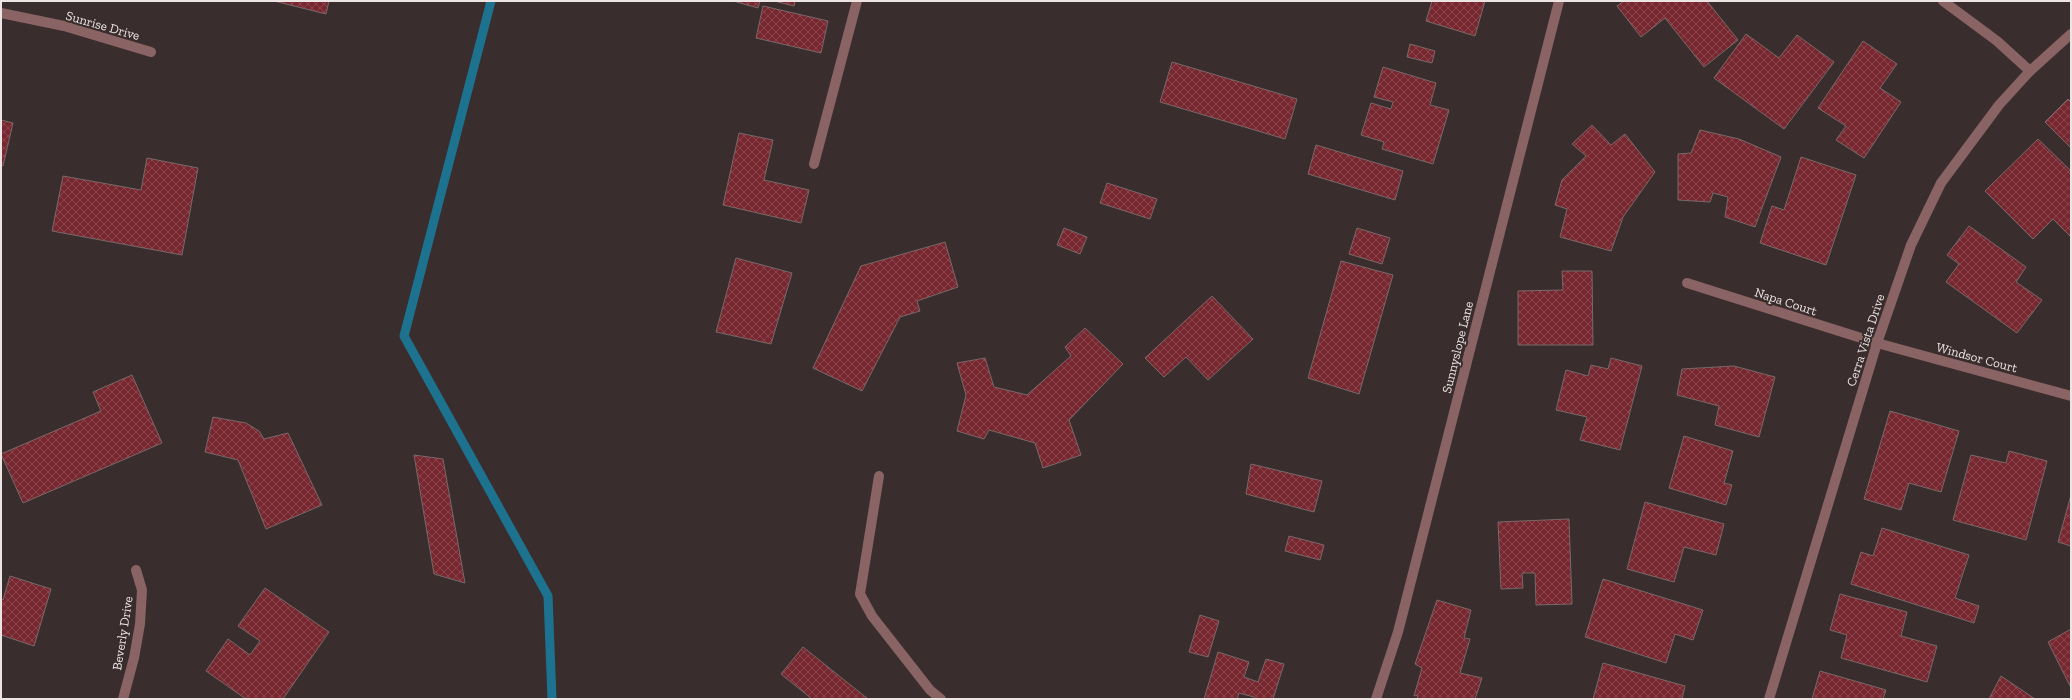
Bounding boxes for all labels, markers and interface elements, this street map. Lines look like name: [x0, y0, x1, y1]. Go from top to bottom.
street label: Sunrise Drive: [64, 8, 142, 43]
street label: Napa Court: [1753, 284, 1819, 319]
street label: Cerra Vista Drive: [1843, 292, 1887, 388]
street label: Sunnyslope Lane: [1439, 300, 1476, 395]
street label: Windsor Court: [1935, 339, 2019, 376]
street label: Beverly Drive: [109, 595, 136, 671]

